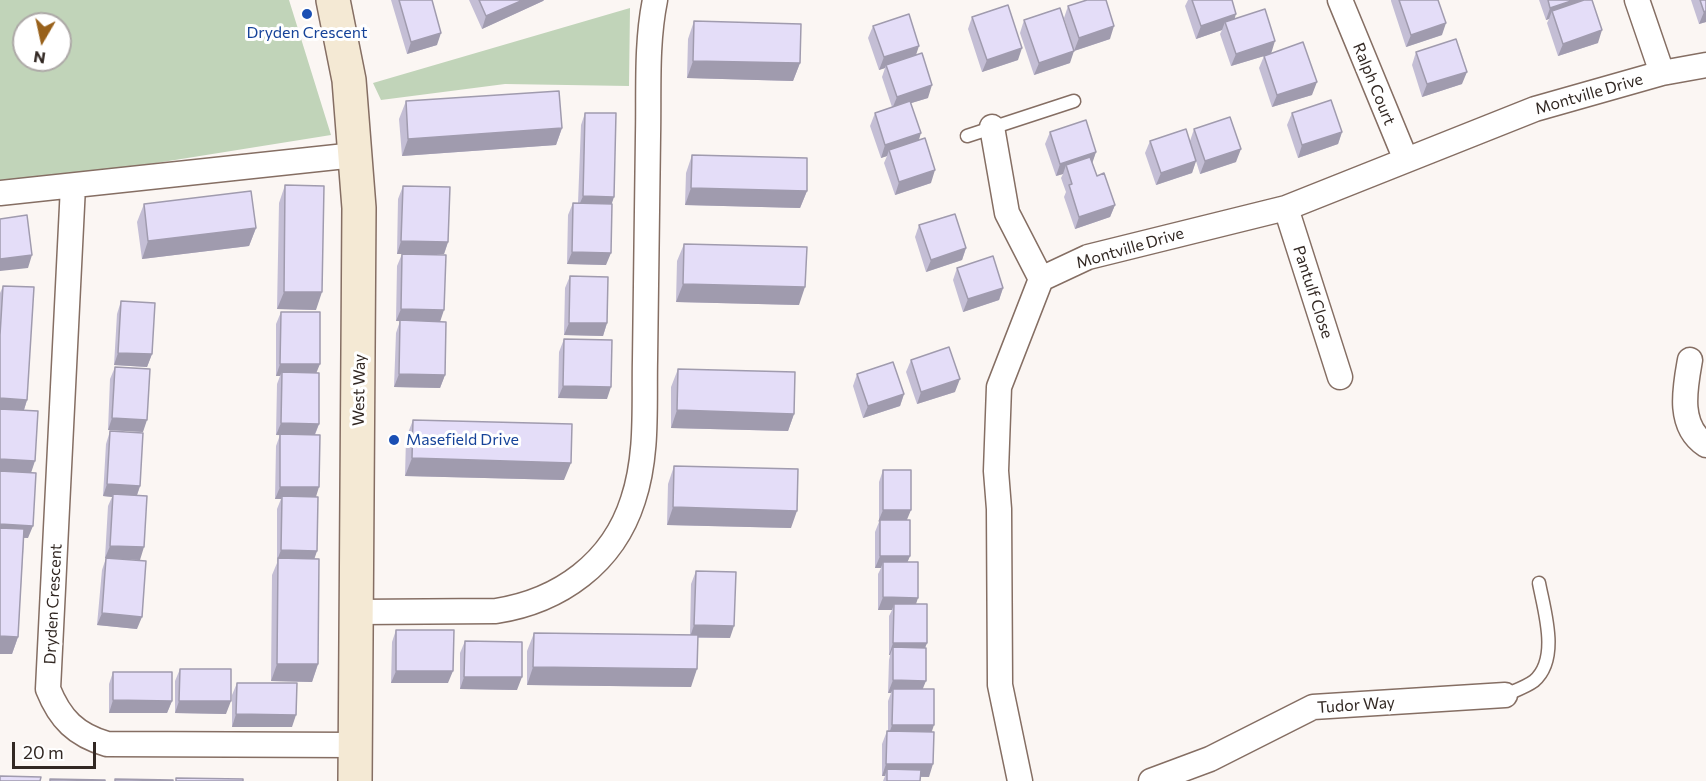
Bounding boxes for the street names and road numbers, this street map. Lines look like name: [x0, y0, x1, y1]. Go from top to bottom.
street label: Ralph Court: [1349, 40, 1399, 128]
street label: Montville Drive: [1533, 69, 1645, 119]
street label: Montville Drive: [1074, 223, 1186, 273]
street label: Pantulf Close: [1289, 243, 1337, 341]
street label: West Way: [349, 354, 369, 426]
street label: Dryden Crescent: [40, 543, 66, 665]
street label: Tudor Way: [1316, 693, 1396, 717]

